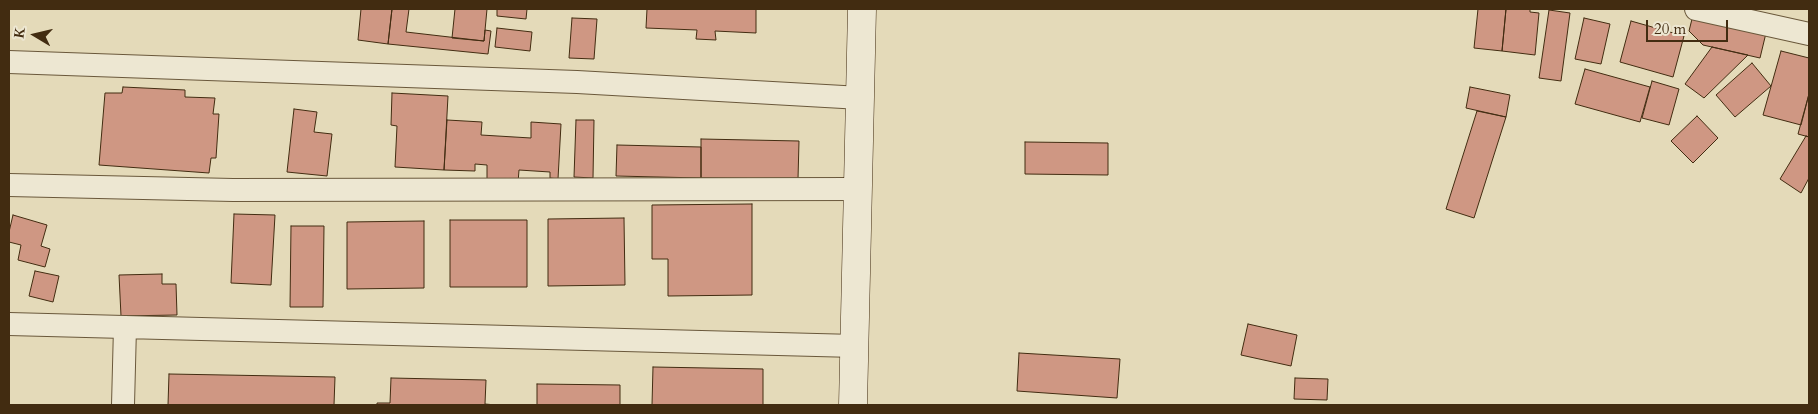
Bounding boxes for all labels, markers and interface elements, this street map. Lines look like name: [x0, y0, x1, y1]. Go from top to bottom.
north arrow: [10, 10, 60, 60]
scale bar: [1648, 10, 1730, 42]
text: 20 m: [1654, 19, 1686, 39]
text: K: [9, 25, 30, 40]

